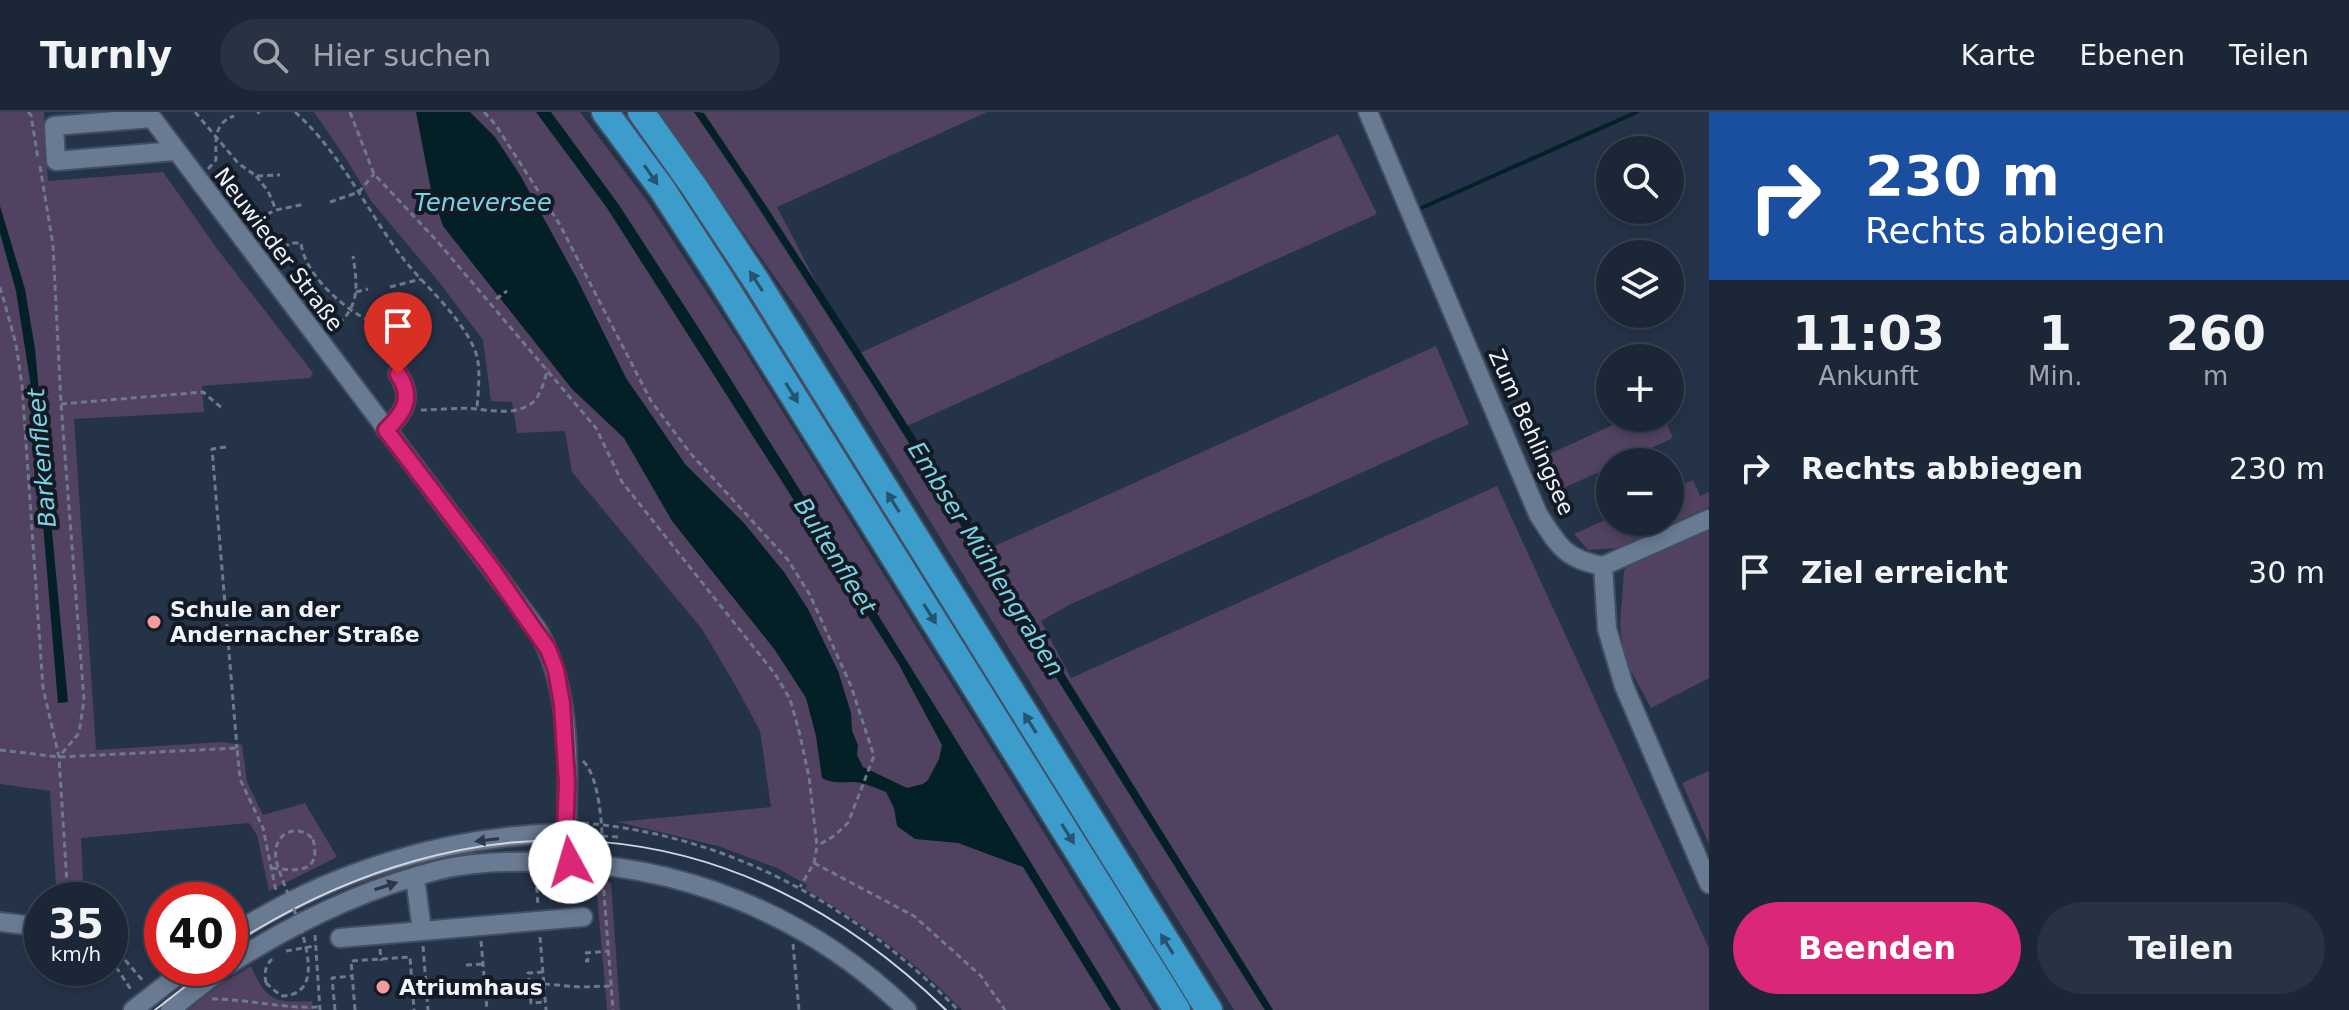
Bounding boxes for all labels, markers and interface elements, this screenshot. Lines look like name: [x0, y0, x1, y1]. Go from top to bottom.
search box: [220, 19, 780, 91]
text: Turnly: [40, 33, 172, 77]
icon: search: [248, 33, 292, 77]
text: Hier suchen: [312, 38, 491, 73]
text: Karte: [1961, 39, 2035, 72]
text: Ebenen: [2079, 39, 2185, 72]
text: Teilen: [2229, 39, 2309, 72]
map controls: [1596, 136, 1684, 536]
button: search: [1596, 136, 1684, 224]
text: 230 m: [1865, 143, 2060, 208]
icon: right: [1733, 144, 1837, 248]
street label: Neuwieder Straße: [209, 163, 348, 336]
one-way arrow: [643, 164, 659, 186]
water label: Teneversee: [414, 189, 552, 217]
text: Rechts abbiegen: [1865, 210, 2165, 251]
button: layers: [1596, 240, 1684, 328]
one-way arrow: [750, 270, 764, 292]
pin: [364, 292, 432, 374]
icon: arrive: [376, 304, 420, 348]
text: 11:03: [1792, 305, 1945, 361]
text: 1: [2039, 305, 2072, 361]
text: 260: [2166, 305, 2266, 361]
button: +: [1596, 344, 1684, 432]
street label: Zum Behlingsee: [1484, 345, 1579, 519]
text: Ankunft: [1818, 361, 1919, 391]
text: Min.: [2028, 361, 2082, 391]
text: m: [2203, 361, 2228, 391]
one-way arrow: [785, 383, 800, 404]
water label: Barkenfleet: [22, 386, 62, 529]
water label: Embser Mühlengraben: [902, 437, 1070, 681]
icon: right: [1733, 446, 1777, 490]
button: −: [1596, 448, 1684, 536]
text: Rechts abbiegen: [1801, 451, 2083, 486]
text: 230 m: [2229, 451, 2325, 486]
one-way arrow: [887, 491, 901, 513]
water label: Bultenfleet: [788, 493, 883, 621]
icon: arrive: [1733, 550, 1777, 594]
text: Ziel erreicht: [1801, 555, 2008, 590]
text: 30 m: [2248, 555, 2325, 590]
place label: Schule an der Andernacher Straße: [170, 597, 420, 647]
one-way arrow: [923, 603, 937, 625]
marker: Schule an der Andernacher Straße: [145, 613, 163, 631]
one-way arrow: [1024, 712, 1038, 734]
position arrow: [528, 820, 612, 904]
one-way arrow: [1061, 823, 1075, 845]
one-way arrow: [475, 833, 500, 846]
one-way arrow: [374, 879, 398, 892]
speed limit sign: 40: [144, 882, 248, 986]
text: 35: [48, 901, 104, 947]
button: Beenden: [1733, 902, 2021, 994]
button: Teilen: [2037, 902, 2325, 994]
one-way arrow: [1161, 933, 1175, 955]
text: km/h: [51, 942, 101, 966]
place label: Atriumhaus: [399, 975, 543, 1000]
marker: Atriumhaus: [374, 978, 392, 996]

